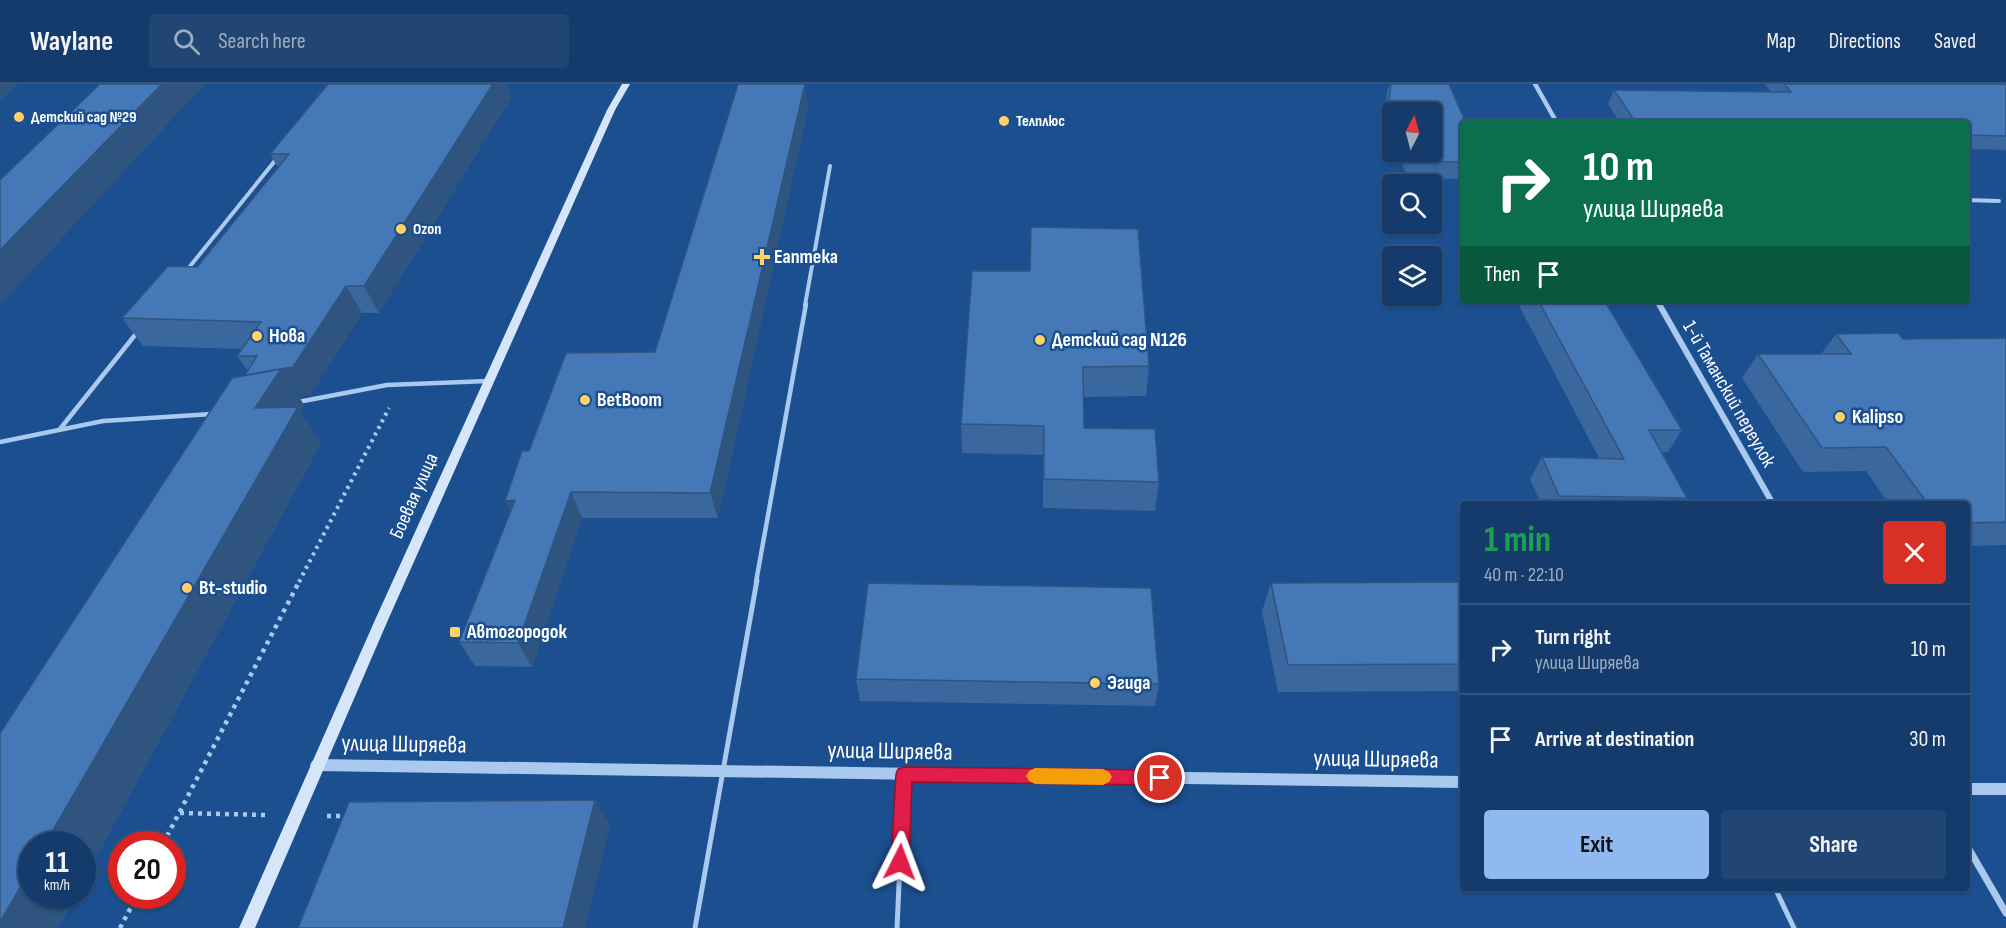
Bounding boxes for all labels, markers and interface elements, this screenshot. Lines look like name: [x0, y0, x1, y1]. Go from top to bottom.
search box: [149, 14, 569, 68]
text: Waylane: [30, 25, 113, 58]
icon: search: [170, 25, 203, 58]
text: Search here: [218, 28, 306, 55]
text: Map: [1766, 29, 1796, 54]
text: Directions: [1829, 29, 1901, 54]
text: Saved: [1934, 29, 1976, 54]
north arrow: [1382, 102, 1442, 162]
map controls: [1382, 102, 1442, 306]
place label: Детский сад №29: [31, 108, 137, 127]
marker: Детский сад №29: [12, 110, 26, 124]
place label: Телплюс: [1016, 112, 1065, 131]
marker: Телплюс: [997, 114, 1011, 128]
text: 10 m: [1583, 142, 1654, 193]
icon: right: [1484, 144, 1562, 222]
button: search: [1382, 174, 1442, 234]
text: улица Ширяева: [1583, 193, 1724, 225]
place label: Ozon: [413, 220, 441, 239]
marker: Ozon: [394, 222, 408, 236]
place label: Еаптека: [774, 245, 838, 269]
button: layers: [1382, 246, 1442, 306]
marker: Еаптека: [755, 250, 769, 264]
icon: arrive: [1532, 258, 1565, 291]
text: Then: [1484, 261, 1520, 288]
street label: 1-й Таманский переулок: [1677, 317, 1781, 472]
place label: Нова: [269, 324, 305, 348]
place label: Детский сад N126: [1052, 328, 1187, 352]
marker: Нова: [250, 329, 264, 343]
marker: Детский сад N126: [1033, 333, 1047, 347]
place label: BetBoom: [597, 388, 662, 412]
marker: BetBoom: [578, 393, 592, 407]
place label: Kalipso: [1852, 405, 1903, 429]
marker: Kalipso: [1833, 410, 1847, 424]
street label: Боевая улица: [384, 449, 444, 543]
text: 1 min: [1484, 519, 1551, 562]
button: close: [1883, 521, 1946, 584]
text: 40 m · 22:10: [1484, 563, 1564, 587]
place label: Bt-studio: [199, 576, 267, 600]
marker: Bt-studio: [180, 581, 194, 595]
place label: Автогородок: [466, 620, 567, 644]
text: Turn right: [1535, 624, 1611, 651]
marker: Автогородок: [448, 625, 462, 639]
icon: right: [1484, 633, 1517, 666]
text: 10 m: [1911, 636, 1946, 663]
text: улица Ширяева: [1535, 651, 1639, 675]
place label: Эгида: [1107, 671, 1150, 695]
marker: Эгида: [1088, 676, 1102, 690]
icon: arrive: [1484, 723, 1517, 756]
text: Arrive at destination: [1535, 726, 1694, 753]
text: 30 m: [1909, 726, 1946, 753]
street label: улица Ширяева: [341, 728, 467, 760]
street label: улица Ширяева: [827, 735, 953, 767]
street label: улица Ширяева: [1313, 743, 1439, 775]
pin: [1134, 752, 1185, 803]
icon: arrive: [1143, 761, 1176, 794]
button: Exit: [1484, 810, 1709, 879]
button: Share: [1721, 810, 1946, 879]
position arrow: [868, 830, 932, 894]
speed limit sign: 20: [108, 831, 186, 909]
text: 11: [45, 845, 69, 881]
text: km/h: [44, 876, 70, 895]

